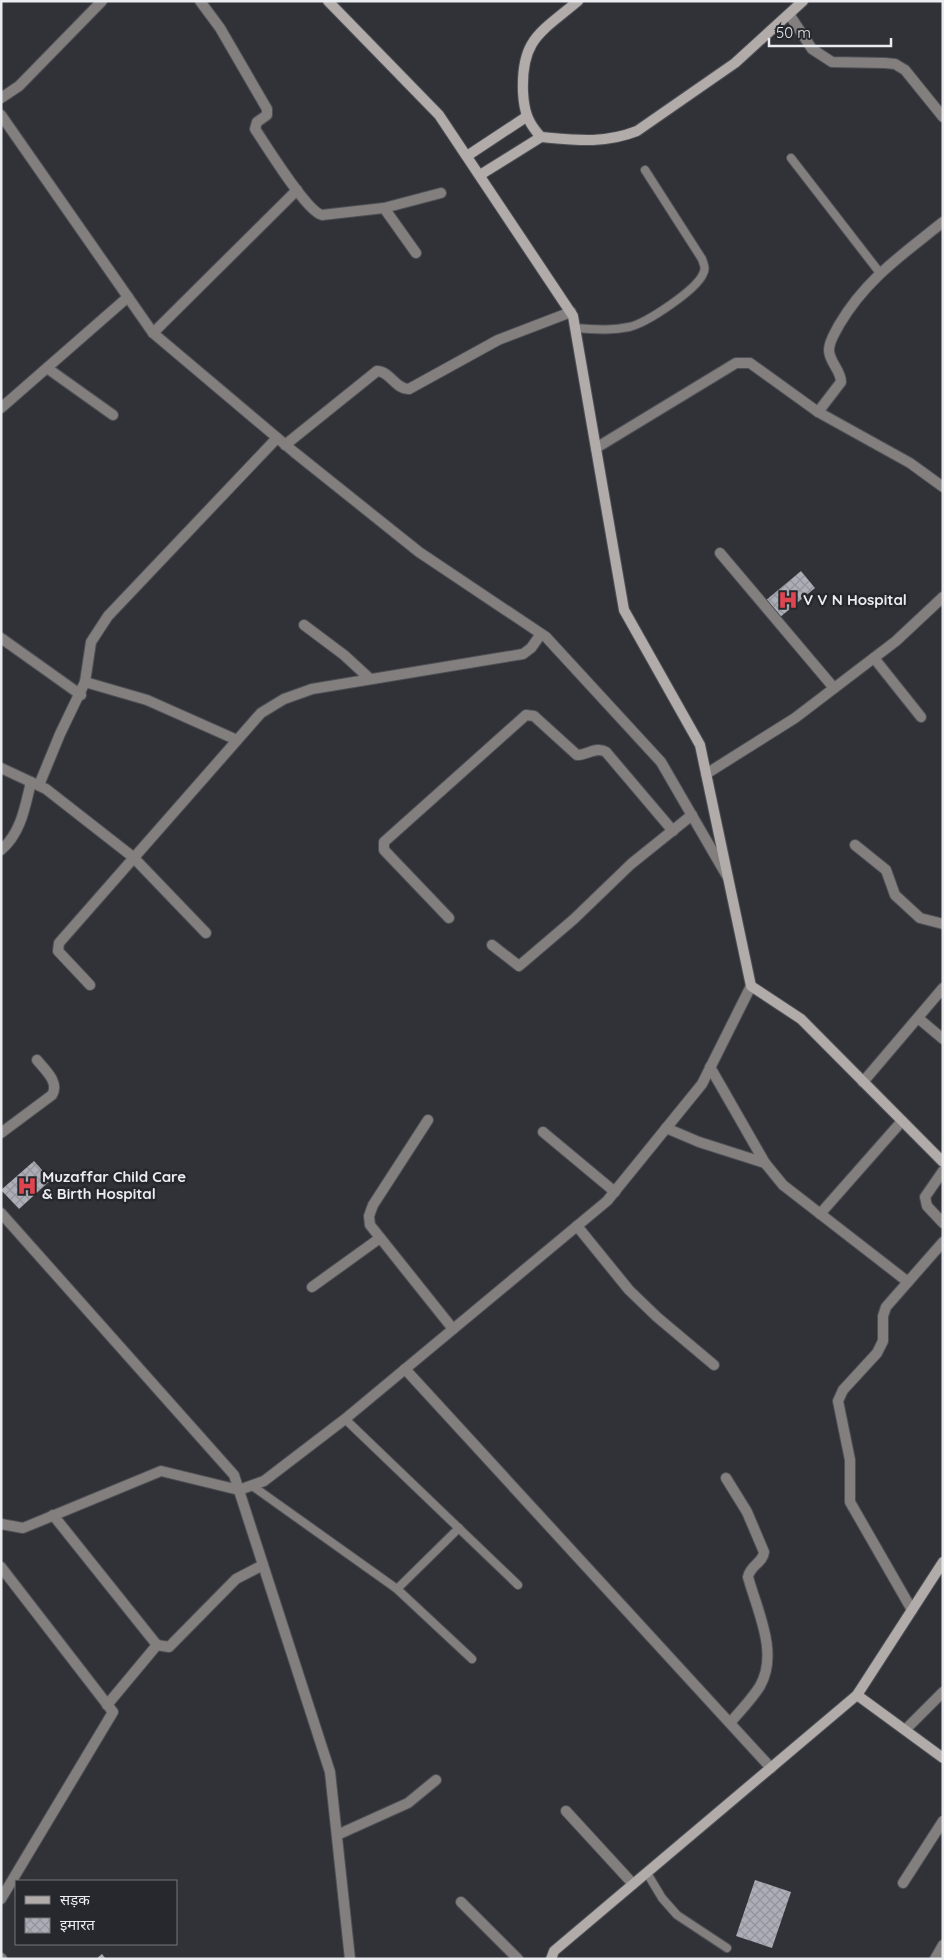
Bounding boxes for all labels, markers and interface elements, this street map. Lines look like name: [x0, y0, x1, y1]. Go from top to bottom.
scale bar: [769, 15, 892, 47]
text: 50 m: [776, 23, 811, 42]
hospital icon: V V N Hospital: [777, 589, 799, 611]
place label: V V N Hospital: [803, 590, 907, 609]
place label: Muzaffar Child Care & Birth Hospital: [42, 1167, 186, 1203]
hospital icon: Muzaffar Child Care & Birth Hospital: [16, 1175, 38, 1197]
legend: [15, 1880, 178, 1945]
text: सड़क: [60, 1890, 90, 1909]
text: इमारत: [60, 1915, 95, 1934]

